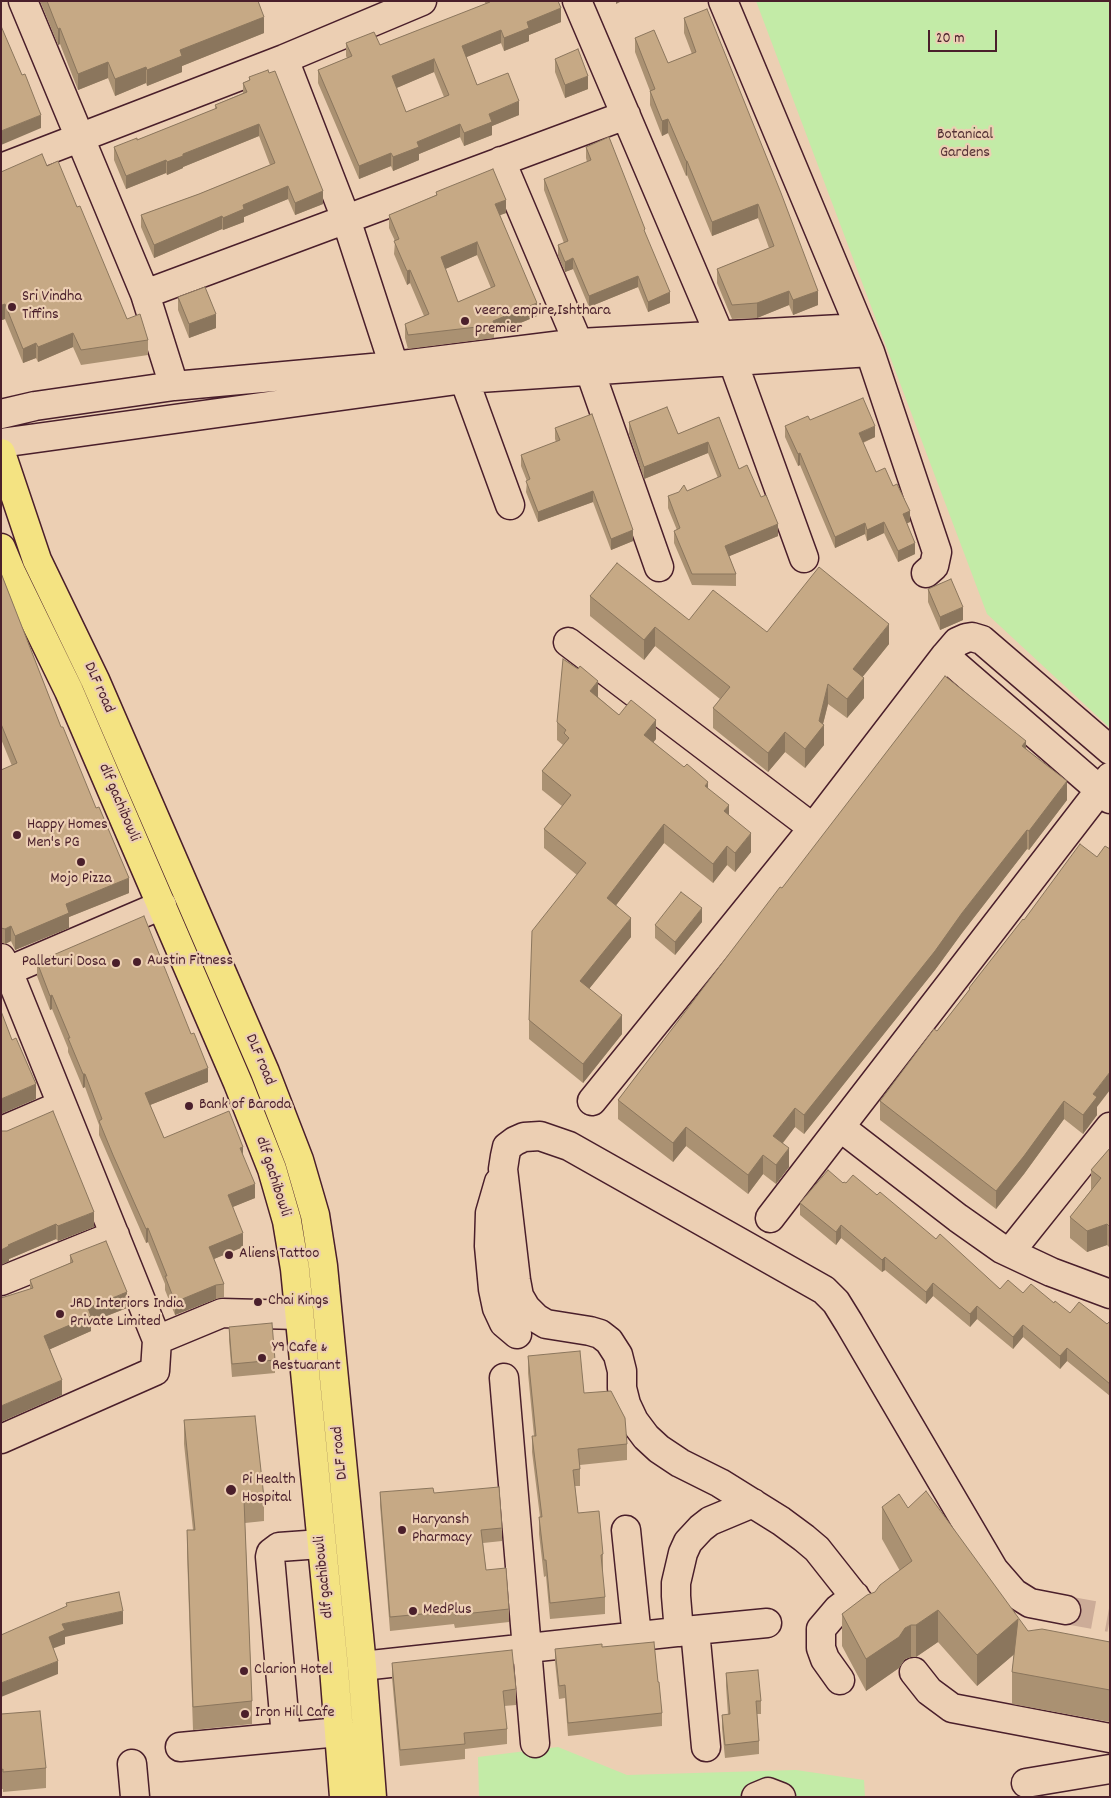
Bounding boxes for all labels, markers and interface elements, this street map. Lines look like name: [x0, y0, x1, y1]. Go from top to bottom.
scale bar: [931, 20, 1000, 52]
text: 20 m: [936, 28, 964, 50]
park label: Botanical Gardens: [937, 126, 993, 164]
place label: Sri Vindha Tiffins: [22, 288, 82, 326]
marker: Sri Vindha Tiffins: [6, 301, 18, 313]
place label: veera empire,Ishthara premier: [475, 302, 610, 340]
marker: veera empire,Ishthara premier: [459, 315, 471, 327]
street label: DLF road: [78, 660, 118, 716]
street label: dlf gachibowli: [93, 761, 143, 845]
place label: Happy Homes Men's PG: [27, 816, 108, 854]
marker: Happy Homes Men's PG: [11, 829, 23, 841]
marker: Mojo Pizza: [75, 856, 87, 868]
place label: Mojo Pizza: [50, 870, 112, 890]
place label: Austin Fitness: [147, 952, 233, 972]
place label: Palleturi Dosa: [22, 953, 106, 973]
marker: Austin Fitness: [131, 956, 143, 968]
marker: Palleturi Dosa: [110, 957, 122, 969]
street label: DLF road: [240, 1032, 278, 1088]
place label: Bank of Baroda: [199, 1096, 291, 1116]
marker: Bank of Baroda: [183, 1100, 195, 1112]
street label: dlf gachibowli: [250, 1135, 294, 1219]
place label: Aliens Tattoo: [239, 1245, 319, 1265]
marker: Aliens Tattoo: [223, 1249, 235, 1261]
place label: Chai Kings: [268, 1292, 329, 1312]
place label: JRD Interiors India Private Limited: [70, 1295, 183, 1333]
marker: Chai Kings: [252, 1296, 264, 1308]
marker: JRD Interiors India Private Limited: [54, 1308, 66, 1320]
place label: Y9 Cafe & Restuarant: [272, 1339, 341, 1377]
marker: Y9 Cafe & Restuarant: [256, 1352, 268, 1364]
street label: DLF road: [329, 1425, 353, 1481]
place label: Pi Health Hospital: [242, 1471, 296, 1509]
marker: Pi Health Hospital: [224, 1483, 238, 1497]
place label: Haryansh Pharmacy: [412, 1511, 471, 1549]
marker: Haryansh Pharmacy: [396, 1524, 408, 1536]
street label: dlf gachibowli: [311, 1535, 339, 1619]
place label: MedPlus: [423, 1601, 472, 1621]
marker: MedPlus: [407, 1605, 419, 1617]
place label: Clarion Hotel: [254, 1661, 332, 1681]
marker: Clarion Hotel: [238, 1665, 250, 1677]
place label: Iron Hill Cafe: [255, 1704, 335, 1724]
marker: Iron Hill Cafe: [239, 1708, 251, 1720]

